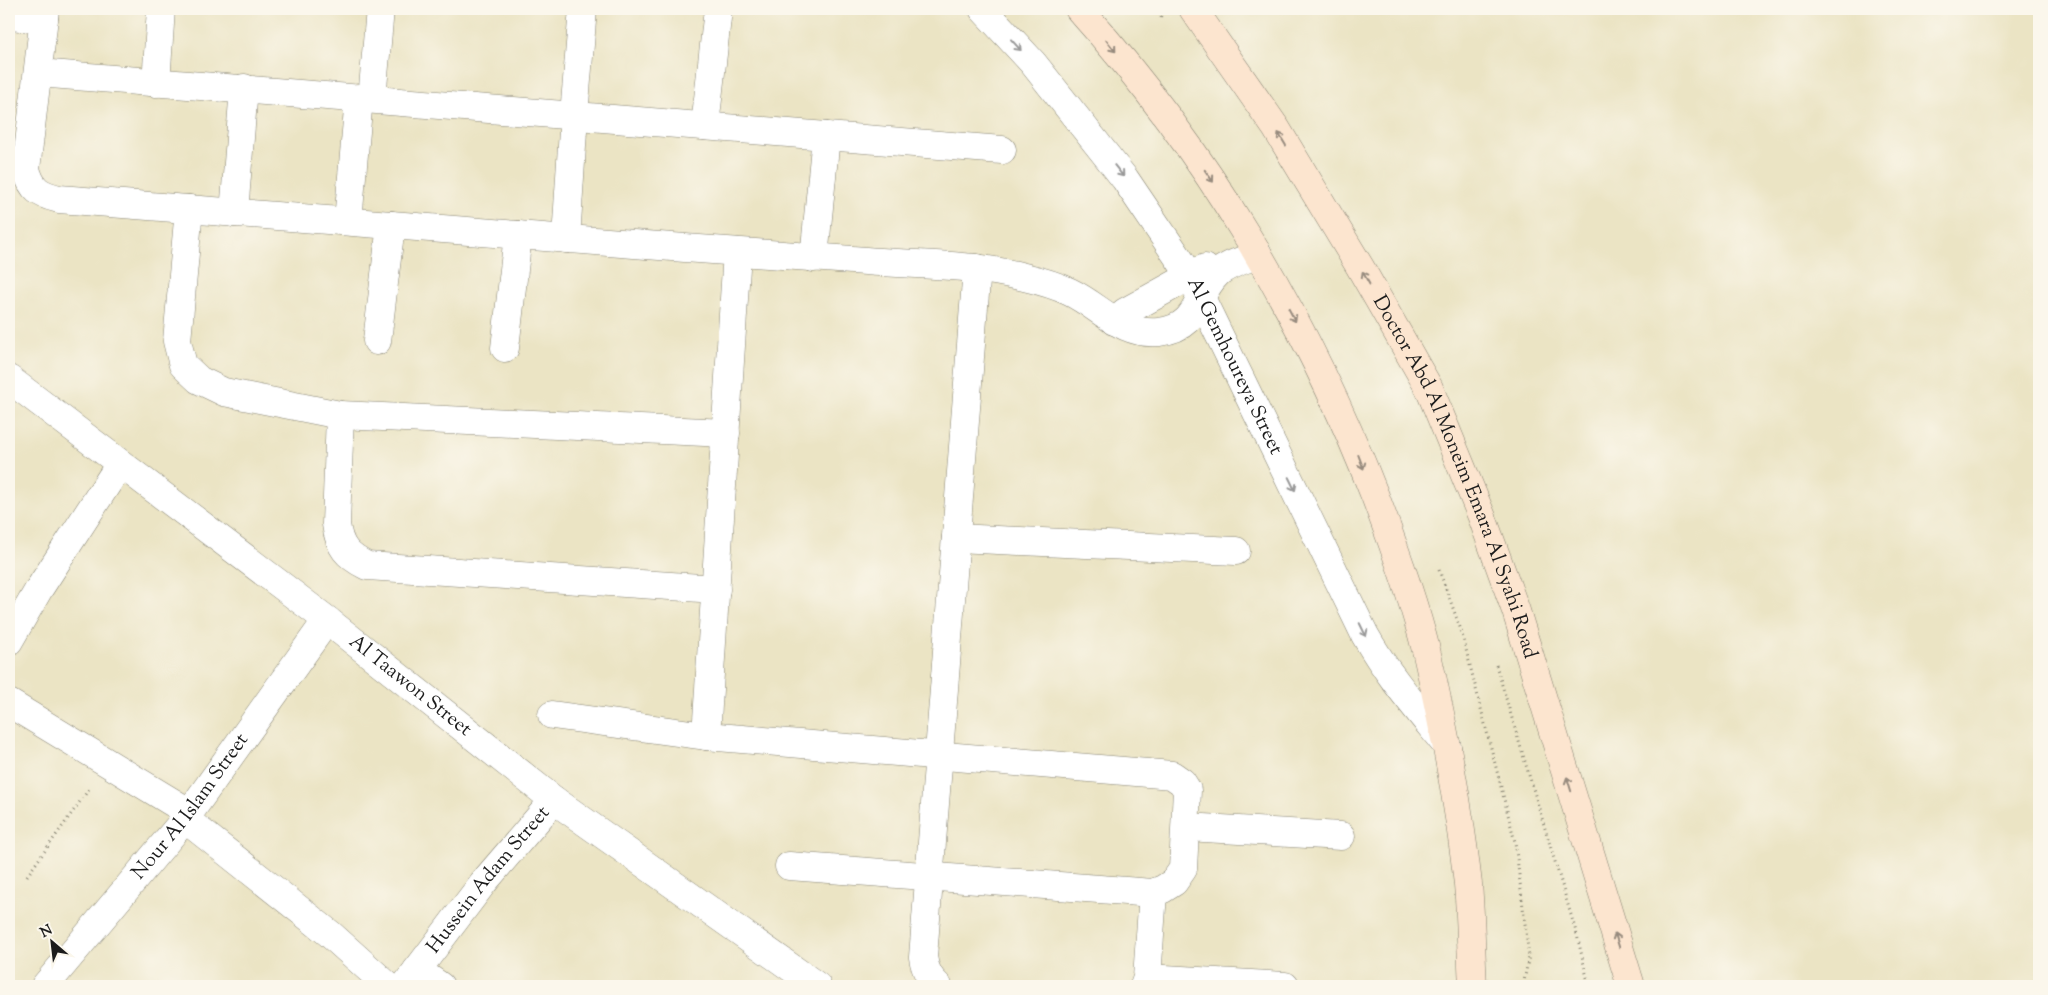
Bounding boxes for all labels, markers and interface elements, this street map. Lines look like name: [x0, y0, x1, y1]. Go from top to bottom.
one-way arrow: [1010, 38, 1022, 51]
one-way arrow: [1105, 39, 1116, 52]
one-way arrow: [1277, 132, 1287, 146]
one-way arrow: [1113, 164, 1124, 177]
one-way arrow: [1204, 169, 1214, 183]
one-way arrow: [1361, 271, 1371, 285]
street label: Al Gemhoureya Street: [1179, 273, 1290, 460]
street label: Doctor Abd Al Moneim Emara Al Syahi Road: [1365, 290, 1544, 662]
one-way arrow: [1288, 307, 1297, 322]
one-way arrow: [1357, 454, 1367, 469]
one-way arrow: [1287, 476, 1297, 491]
one-way arrow: [1359, 622, 1368, 637]
street label: Al Taawon Street: [342, 628, 478, 744]
street label: Nour Al Islam Street: [125, 727, 256, 886]
one-way arrow: [1564, 777, 1574, 793]
street label: Hussein Adam Street: [420, 800, 557, 960]
north arrow: [28, 918, 78, 968]
text: N: [37, 921, 56, 944]
one-way arrow: [1612, 932, 1622, 948]

